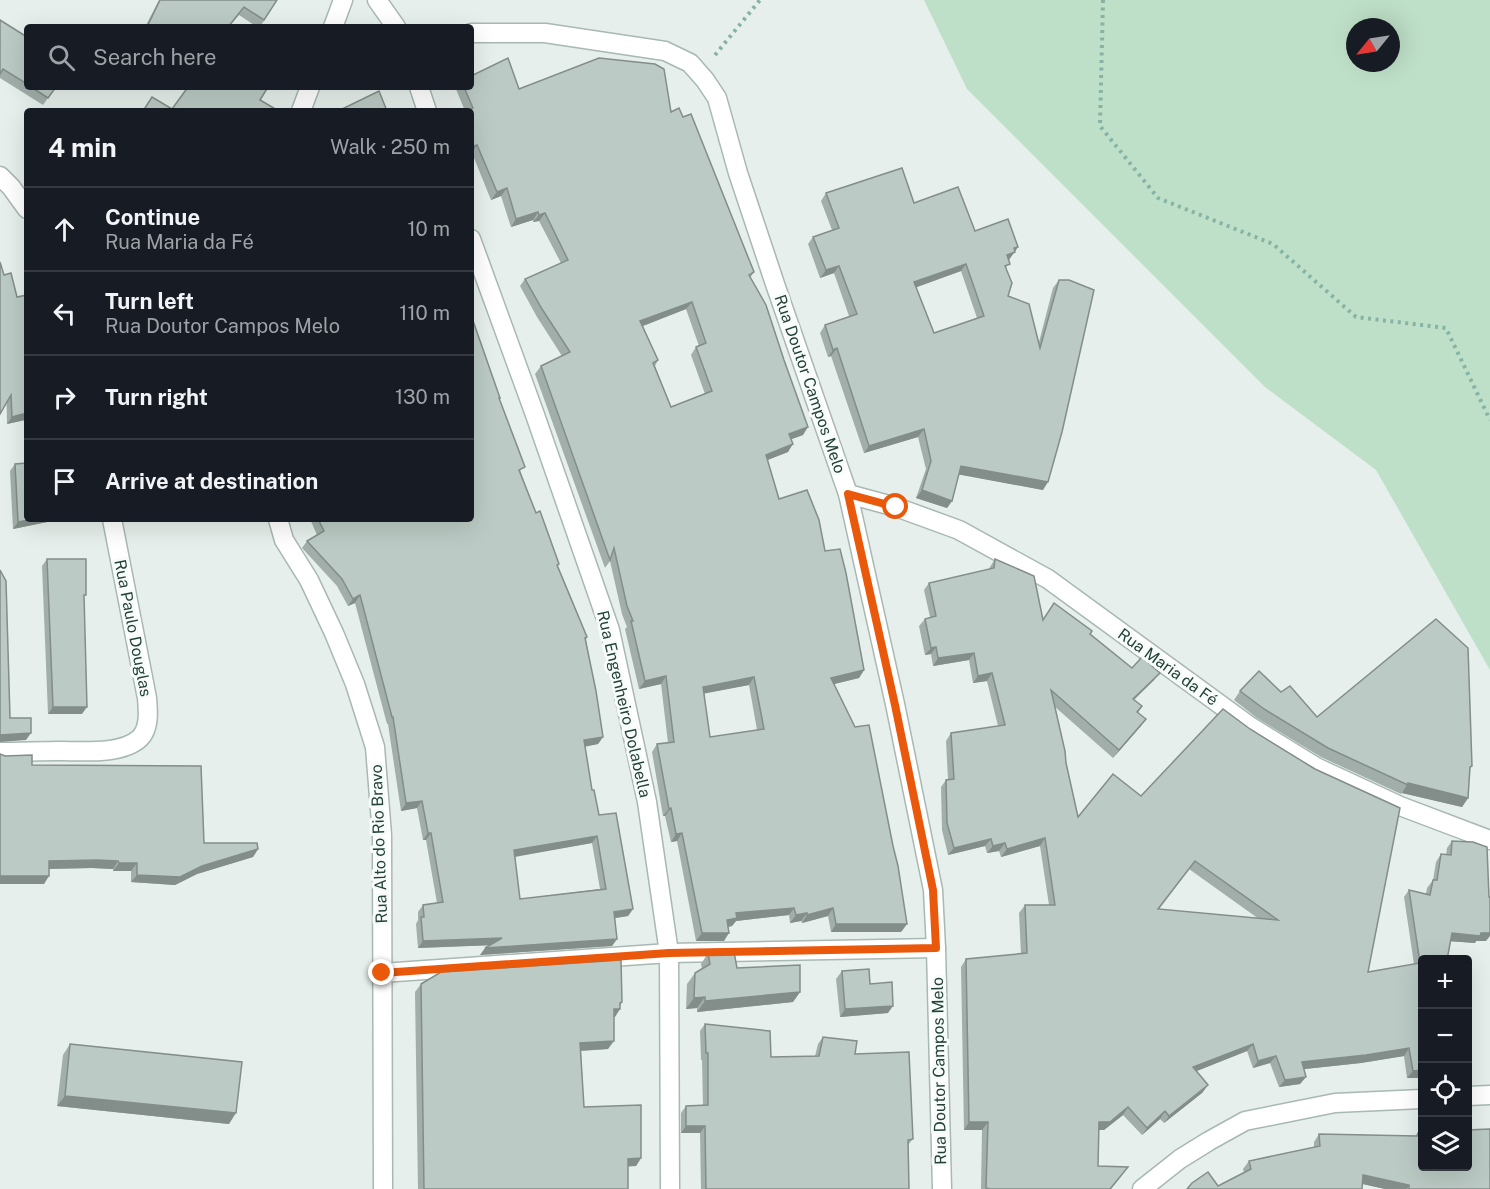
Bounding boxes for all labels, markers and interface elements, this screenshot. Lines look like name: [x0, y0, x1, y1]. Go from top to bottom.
north arrow: [1346, 18, 1400, 72]
search box: [24, 24, 474, 90]
icon: search: [45, 41, 78, 74]
text: Search here: [93, 44, 217, 70]
text: 4 min: [48, 132, 117, 163]
text: Walk · 250 m: [330, 135, 450, 159]
text: Continue: [105, 204, 200, 230]
icon: ahead: [48, 213, 81, 246]
text: 10 m: [407, 217, 450, 241]
text: Rua Maria da Fé: [105, 230, 254, 254]
text: Turn left: [105, 288, 194, 314]
street label: Rua Doutor Campos Melo: [770, 292, 850, 476]
icon: left: [48, 297, 81, 330]
text: 110 m: [399, 301, 450, 325]
text: Rua Doutor Campos Melo: [105, 314, 340, 338]
icon: right: [48, 381, 81, 414]
text: Turn right: [105, 384, 208, 410]
text: 130 m: [395, 385, 450, 409]
icon: arrive: [48, 465, 81, 498]
text: Arrive at destination: [105, 468, 318, 494]
route start: [882, 493, 908, 519]
street label: Rua Paulo Douglas: [110, 558, 156, 698]
street label: Rua Engenheiro Dolabella: [593, 609, 655, 799]
street label: Rua Maria da Fé: [1114, 624, 1222, 710]
street label: Rua Alto do Rio Bravo: [367, 764, 391, 924]
map controls: [1418, 955, 1472, 1171]
button: +: [1418, 955, 1472, 1009]
route end: [368, 959, 394, 985]
street label: Rua Doutor Campos Melo: [928, 977, 950, 1165]
button: −: [1418, 1009, 1472, 1063]
button: locate: [1418, 1063, 1472, 1117]
button: layers: [1418, 1117, 1472, 1171]

